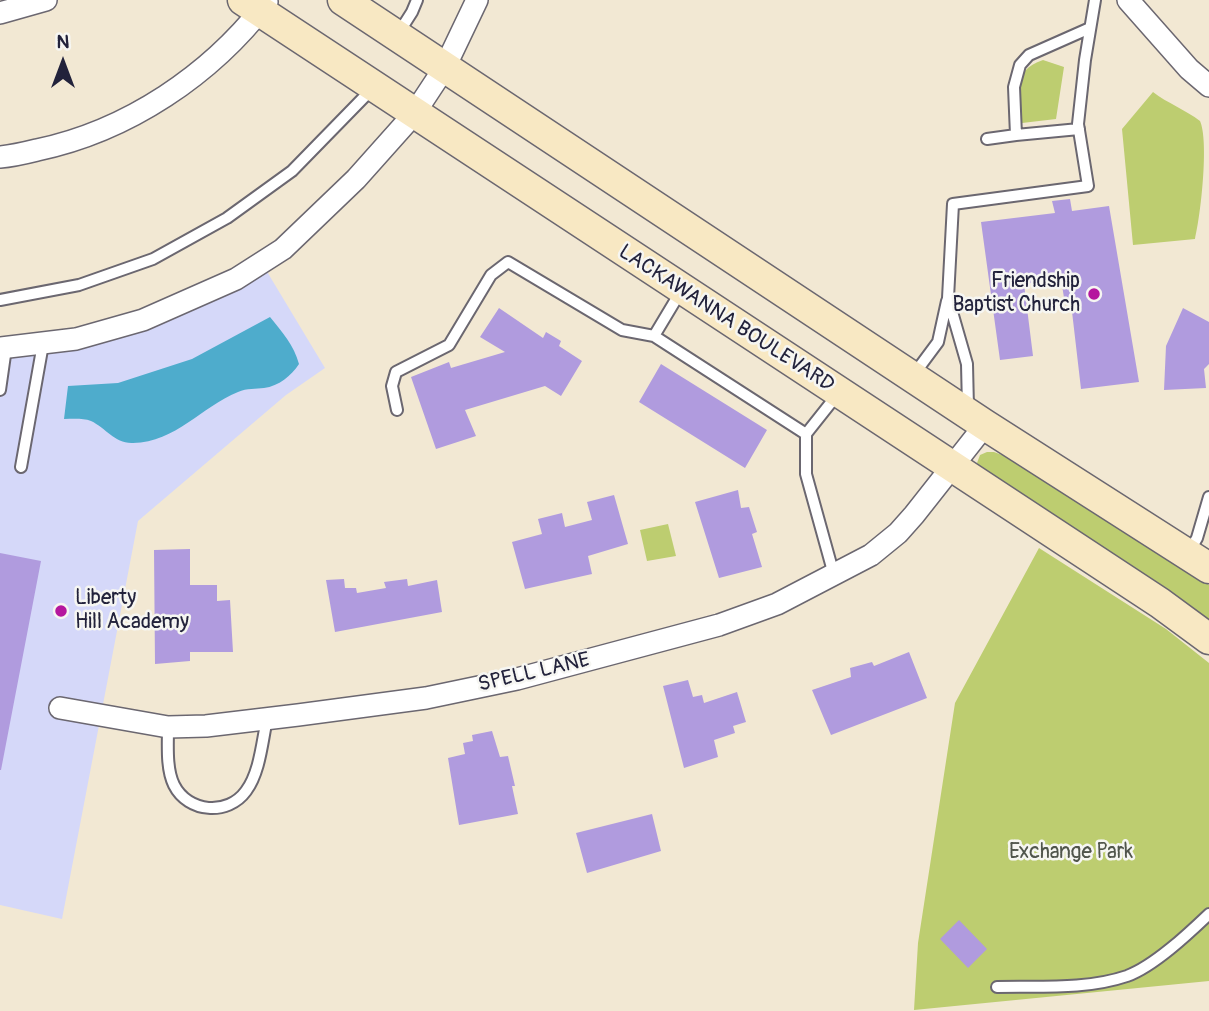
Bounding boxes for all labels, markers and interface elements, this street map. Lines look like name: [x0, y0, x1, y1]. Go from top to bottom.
north arrow: [28, 28, 98, 98]
text: N: [57, 30, 69, 54]
street label: LACKAWANNA BOULEVARD: [613, 240, 839, 398]
place label: Friendship Baptist Church: [952, 269, 1080, 319]
marker: Friendship Baptist Church: [1086, 286, 1102, 302]
place label: Liberty Hill Academy: [75, 586, 189, 636]
marker: Liberty Hill Academy: [53, 603, 69, 619]
street label: SPELL LANE: [476, 648, 592, 698]
park label: Exchange Park: [1009, 840, 1133, 866]

